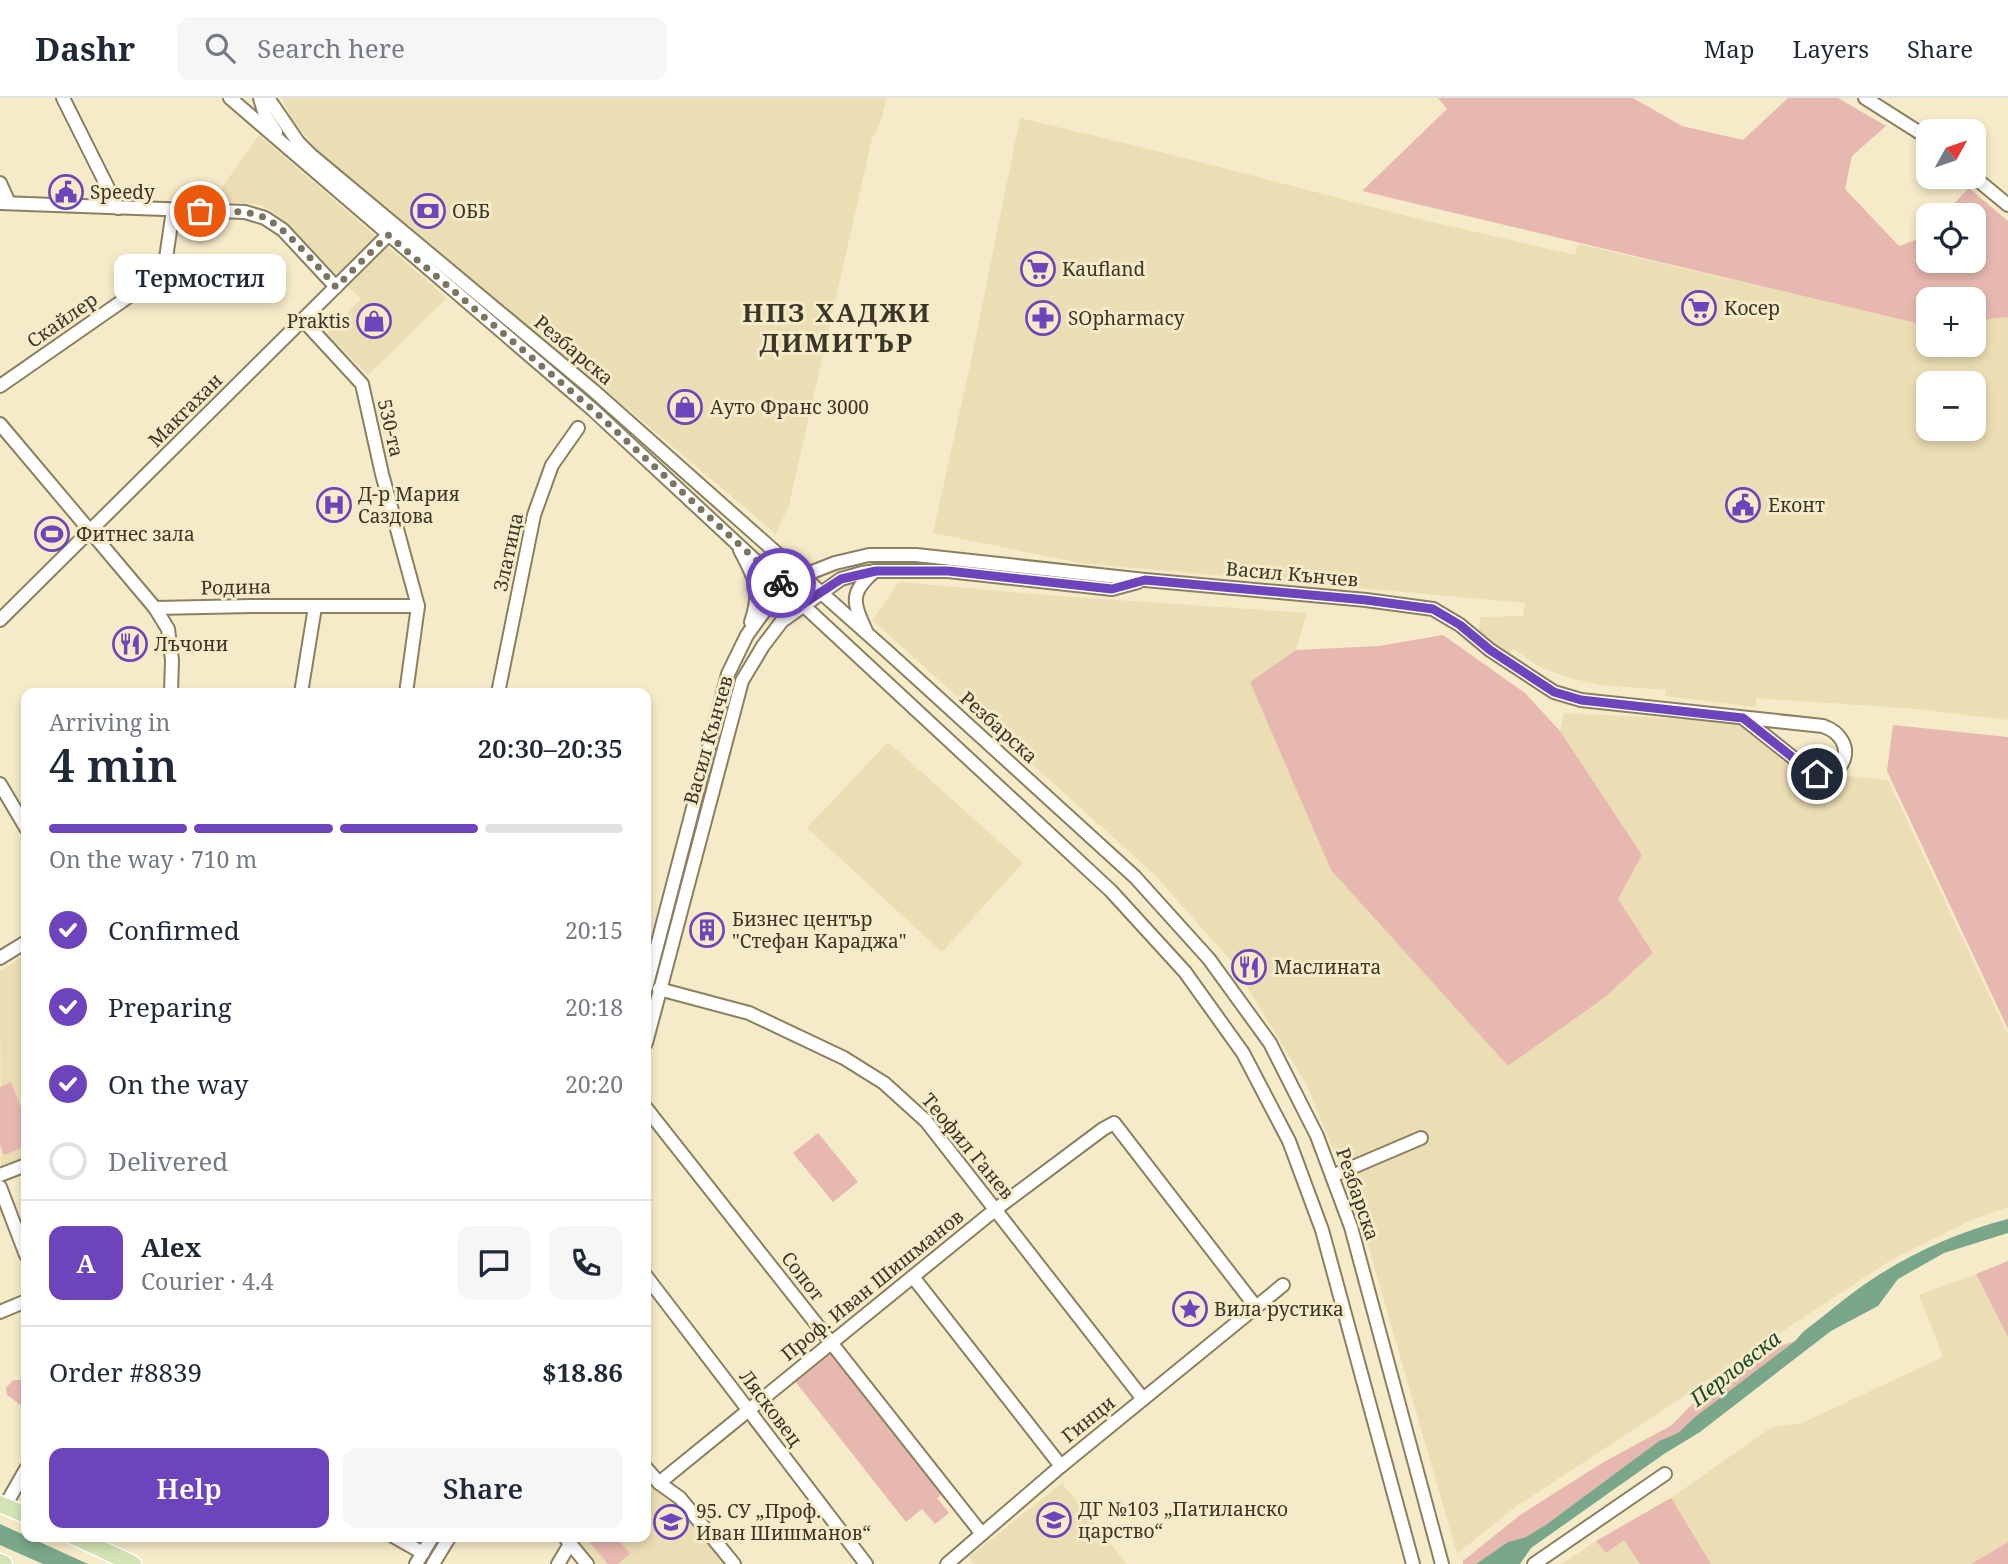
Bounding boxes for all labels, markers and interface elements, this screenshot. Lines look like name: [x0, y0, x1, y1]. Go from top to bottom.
search box: [177, 17, 667, 80]
text: Dashr: [35, 26, 135, 71]
icon: search: [201, 29, 239, 67]
text: Search here: [257, 30, 405, 66]
text: Map: [1704, 32, 1755, 65]
text: Layers: [1793, 32, 1869, 65]
text: Share: [1907, 32, 1973, 65]
north arrow: [1916, 119, 1986, 189]
map controls: [1916, 119, 1986, 441]
public building icon: Speedy: [47, 173, 85, 211]
place label: Speedy: [90, 179, 155, 205]
pin: [170, 181, 230, 241]
icon: bag: [181, 192, 219, 230]
bank icon: ОББ: [409, 192, 447, 230]
place label: ОББ: [452, 198, 490, 224]
button: locate: [1916, 203, 1986, 273]
supermarket icon: Kaufland: [1019, 250, 1057, 288]
callout: Термостил: [114, 253, 286, 302]
place label: Kaufland: [1062, 256, 1146, 282]
text: Термостил: [135, 262, 265, 294]
street label: Скайлер: [22, 286, 102, 354]
button: +: [1916, 287, 1986, 357]
supermarket icon: Косер: [1680, 289, 1718, 327]
district label: НПЗ ХАДЖИ ДИМИТЪР: [742, 294, 932, 360]
place label: Косер: [1724, 295, 1780, 321]
pharmacy icon: SOpharmacy: [1024, 299, 1062, 337]
shop icon: Praktis: [355, 302, 393, 340]
place label: SOpharmacy: [1068, 305, 1185, 331]
place label: Praktis: [287, 308, 350, 334]
street label: Резбарска: [529, 309, 619, 391]
street label: Макгахан: [142, 367, 228, 453]
button: −: [1916, 371, 1986, 441]
shop icon: Ауто Франс 3000: [666, 388, 704, 426]
place label: Ауто Франс 3000: [710, 394, 869, 420]
street label: 530-та: [372, 396, 410, 460]
place label: Д-р Мария Саздова: [358, 481, 460, 529]
hospital icon: Д-р Мария Саздова: [315, 486, 353, 524]
public building icon: Еконт: [1724, 486, 1762, 524]
place label: Еконт: [1768, 492, 1825, 518]
street label: Златица: [487, 510, 529, 594]
sports icon: Фитнес зала: [33, 515, 71, 553]
place label: Фитнес зала: [76, 521, 195, 547]
courier: [746, 548, 816, 618]
street label: Васил Кънчев: [1225, 555, 1359, 593]
icon: bike: [762, 564, 800, 602]
street label: Родина: [200, 573, 272, 601]
restaurant icon: Лъчони: [111, 625, 149, 663]
place label: Лъчони: [154, 631, 228, 657]
street label: Васил Кънчев: [677, 673, 739, 807]
street label: Резбарска: [955, 685, 1043, 769]
text: Arriving in: [49, 706, 170, 738]
text: 20:30–20:35: [477, 730, 623, 766]
text: 4 min: [49, 733, 177, 795]
pin: [1787, 744, 1847, 804]
icon: home: [1798, 755, 1836, 793]
text: On the way · 710 m: [49, 843, 257, 875]
place label: Бизнес център "Стефан Караджа": [732, 906, 907, 954]
icon: check: [49, 911, 87, 949]
building icon: Бизнес център "Стефан Караджа": [688, 911, 726, 949]
text: Confirmed: [108, 912, 240, 948]
text: 20:15: [565, 914, 623, 946]
restaurant icon: Маслината: [1230, 948, 1268, 986]
place label: Маслината: [1274, 954, 1381, 980]
icon: check: [49, 988, 87, 1026]
text: Preparing: [108, 989, 232, 1025]
text: 20:18: [565, 991, 623, 1023]
icon: check: [49, 1065, 87, 1103]
text: On the way: [108, 1066, 248, 1102]
text: 20:20: [565, 1068, 623, 1100]
street label: Теофил Ганев: [916, 1087, 1020, 1205]
text: Delivered: [108, 1143, 228, 1179]
street label: Резбарска: [1330, 1144, 1386, 1244]
street label: Проф. Иван Шишманов: [775, 1203, 969, 1367]
button: chat: [457, 1226, 531, 1300]
button: phone: [549, 1226, 623, 1300]
text: Alex: [141, 1229, 201, 1265]
text: A: [76, 1245, 96, 1281]
street label: Сопот: [775, 1246, 831, 1306]
text: Courier · 4.4: [141, 1265, 274, 1297]
place icon: Вила рустика: [1171, 1290, 1209, 1328]
place label: Вила рустика: [1214, 1296, 1344, 1322]
water label: Перловска: [1683, 1324, 1786, 1413]
text: Order #8839: [49, 1354, 202, 1390]
text: $18.86: [542, 1354, 623, 1390]
street label: Лясковец: [734, 1364, 808, 1452]
street label: Гинци: [1056, 1389, 1120, 1448]
button: Help: [49, 1448, 329, 1528]
button: Share: [343, 1448, 623, 1528]
place label: ДГ №103 „Патиланско царство“: [1078, 1496, 1288, 1544]
place label: 95. СУ „Проф. Иван Шишманов“: [696, 1498, 871, 1546]
school or university icon: ДГ №103 „Патиланско царство“: [1035, 1501, 1073, 1539]
school or university icon: 95. СУ „Проф. Иван Шишманов“: [652, 1503, 690, 1541]

